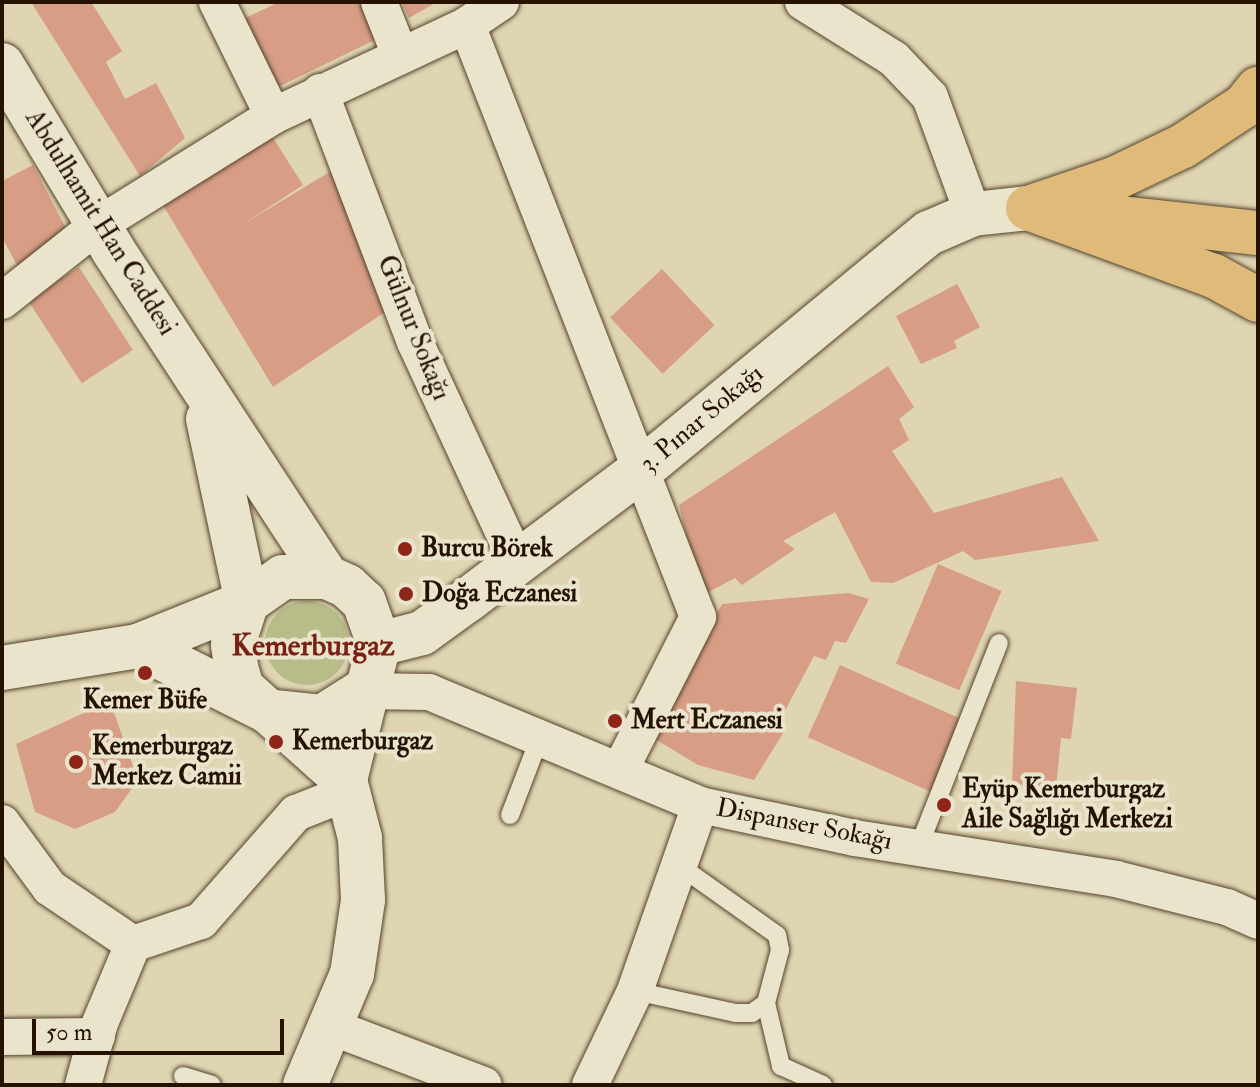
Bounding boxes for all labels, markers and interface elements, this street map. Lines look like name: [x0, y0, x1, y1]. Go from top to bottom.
street label: Abdulhamit Han Caddesi: [18, 104, 182, 342]
street label: Gülnur Sokağı: [370, 251, 456, 405]
street label: 3. Pınar Sokağı: [634, 358, 770, 480]
place label: Burcu Börek: [421, 533, 553, 565]
marker: Burcu Börek: [396, 540, 414, 558]
place label: Doğa Eczanesi: [422, 578, 577, 610]
marker: Doğa Eczanesi: [397, 585, 415, 603]
district label: Kemerburgaz: [232, 628, 394, 664]
marker: Kemer Büfe: [136, 664, 154, 682]
place label: Kemer Büfe: [83, 685, 207, 717]
place label: Mert Eczanesi: [631, 705, 783, 737]
marker: Mert Eczanesi: [606, 712, 624, 730]
place label: Kemerburgaz: [292, 726, 433, 758]
place label: Kemerburgaz Merkez Camii: [92, 731, 242, 792]
marker: Kemerburgaz: [267, 733, 285, 751]
marker: Kemerburgaz Merkez Camii: [67, 753, 85, 771]
place label: Eyüp Kemerburgaz Aile Sağlığı Merkezi: [962, 774, 1173, 836]
street label: Dispanser Sokağı: [713, 793, 895, 857]
marker: Eyüp Kemerburgaz Aile Sağlığı Merkezi: [933, 794, 955, 816]
scale bar: [36, 1003, 288, 1053]
text: 50 m: [46, 1017, 92, 1048]

